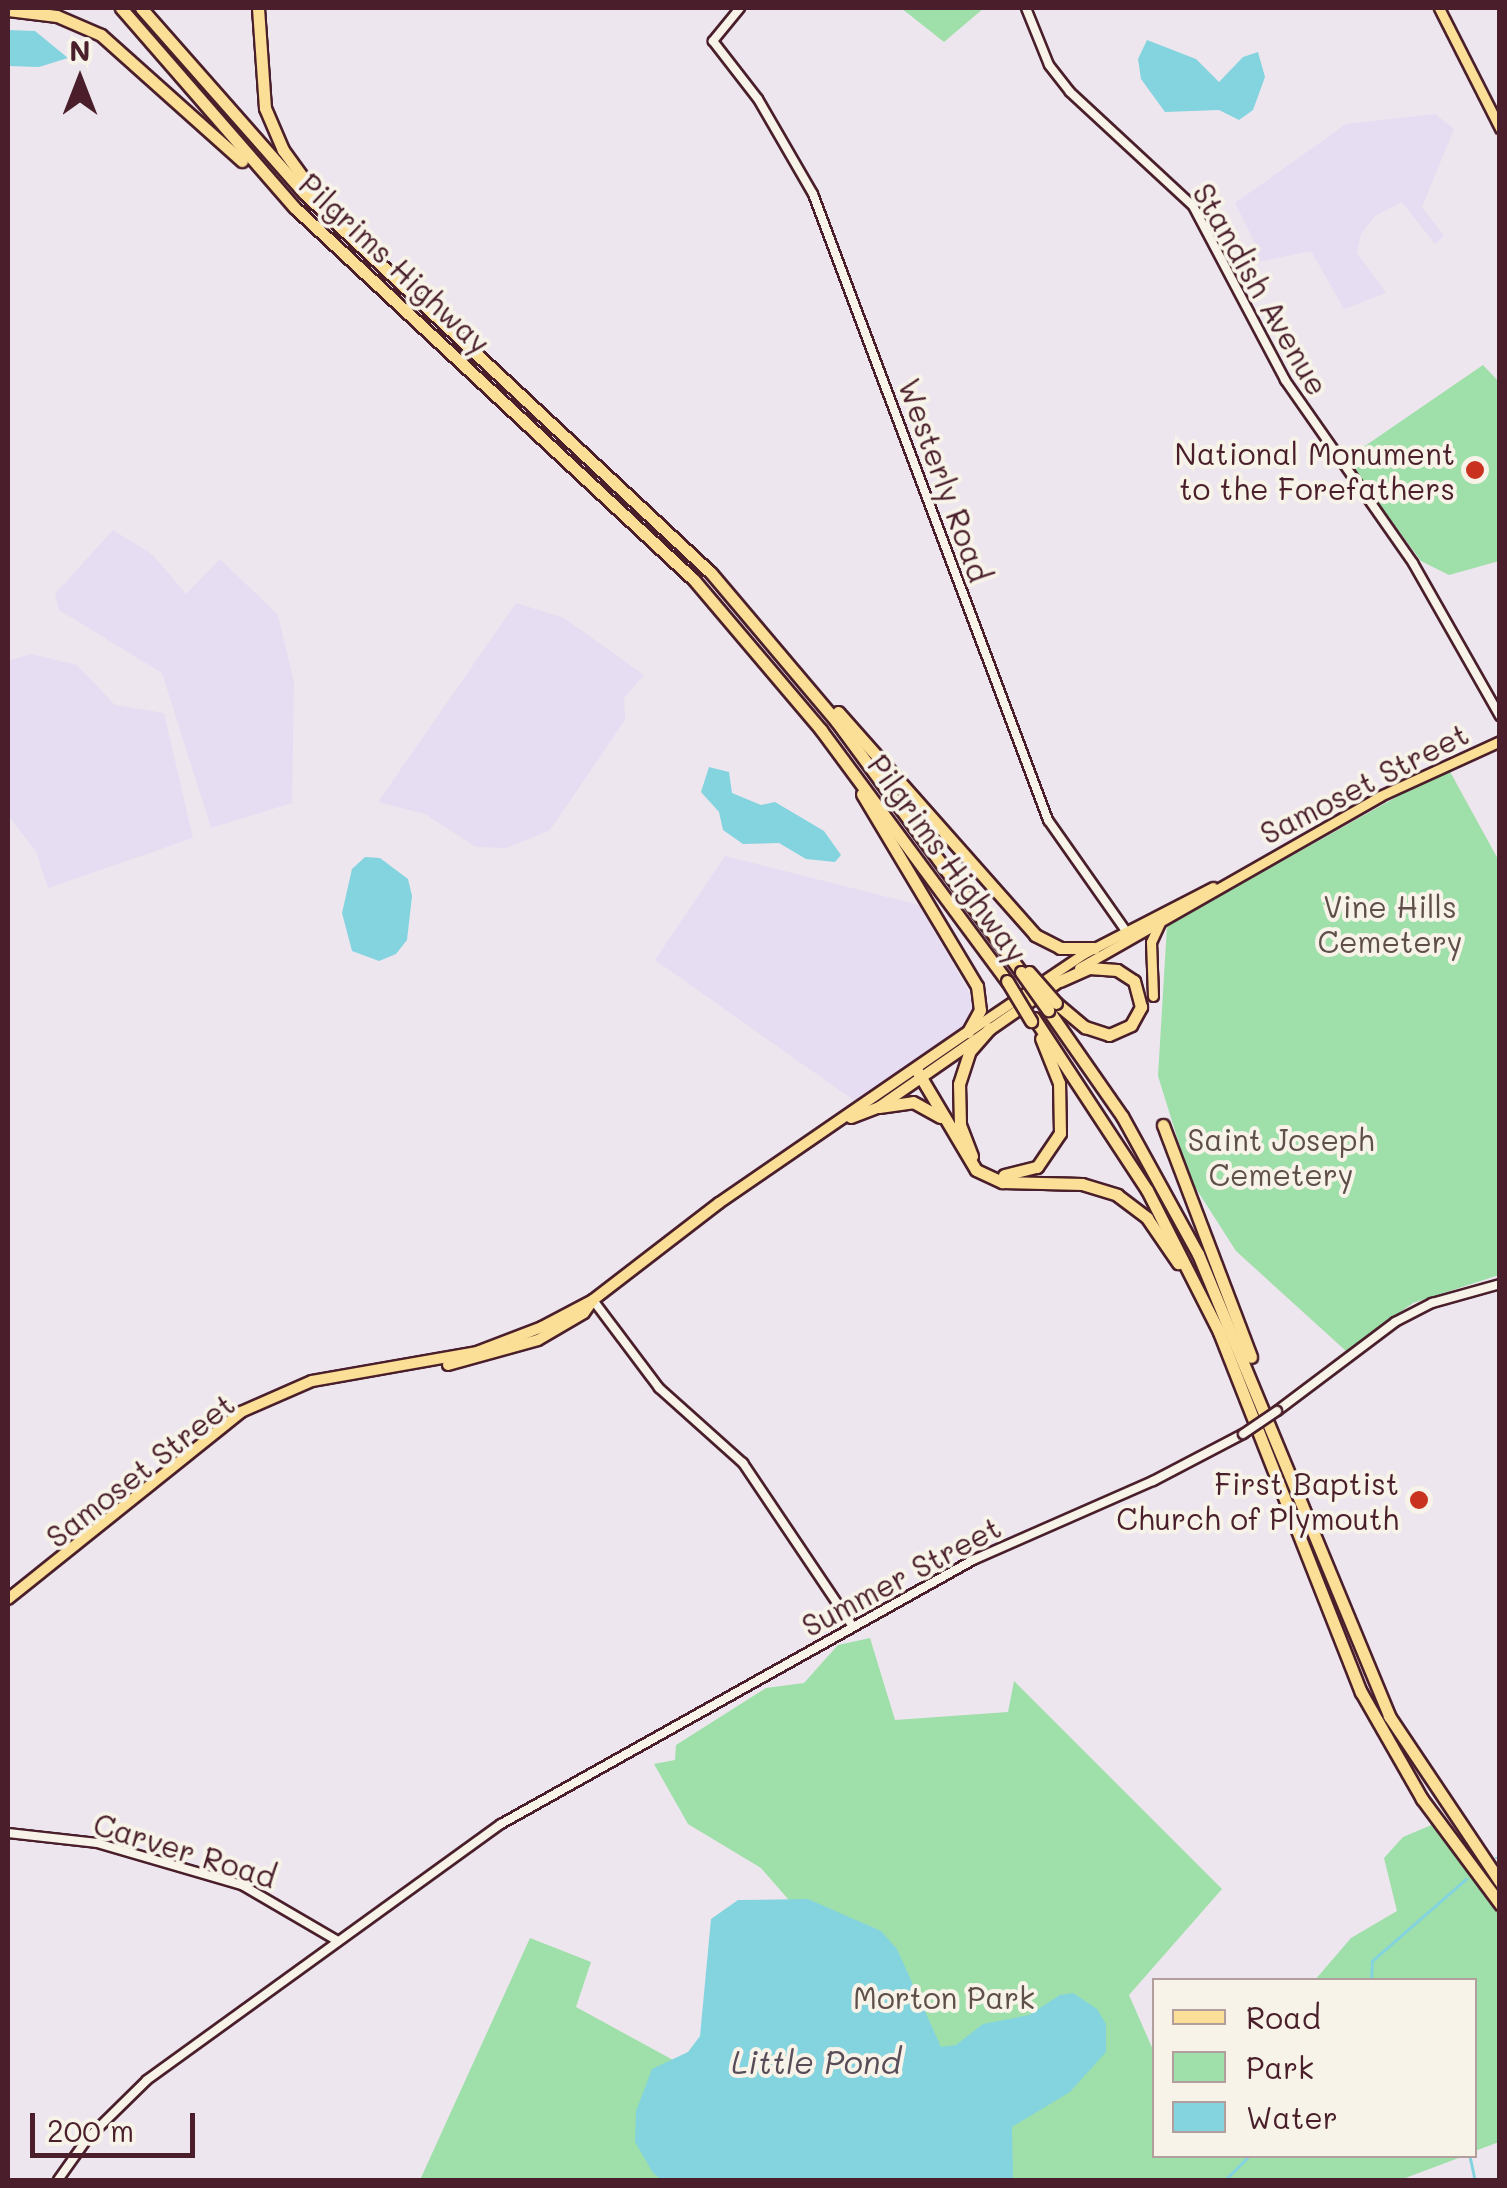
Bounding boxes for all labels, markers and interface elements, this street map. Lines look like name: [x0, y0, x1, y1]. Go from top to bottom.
north arrow: [30, 30, 130, 130]
text: N: [69, 32, 91, 68]
street label: Pilgrims Highway: [292, 166, 498, 360]
street label: Standish Avenue: [1186, 177, 1336, 401]
street label: Westerly Road: [892, 373, 998, 587]
place label: National Monument to the Forefathers: [1175, 435, 1455, 506]
marker: National Monument to the Forefathers: [1464, 459, 1486, 481]
street label: Samoset Street: [1254, 715, 1474, 851]
street label: Pilgrims Highway: [861, 747, 1035, 969]
park label: Vine Hills Cemetery: [1318, 888, 1462, 958]
park label: Saint Joseph Cemetery: [1187, 1121, 1375, 1192]
street label: Samoset Street: [39, 1385, 241, 1555]
place label: First Baptist Church of Plymouth: [1116, 1465, 1399, 1536]
marker: First Baptist Church of Plymouth: [1408, 1489, 1430, 1511]
street label: Summer Street: [795, 1509, 1007, 1643]
street label: Carver Road: [89, 1805, 281, 1895]
legend: [1152, 1978, 1477, 2158]
park label: Morton Park: [853, 1979, 1035, 2015]
text: Road: [1246, 1997, 1321, 2037]
water label: Little Pond: [731, 2042, 901, 2080]
text: Park: [1246, 2047, 1314, 2087]
scale bar: [35, 2093, 200, 2155]
text: Water: [1246, 2097, 1338, 2137]
text: 200 m: [47, 2110, 134, 2150]

